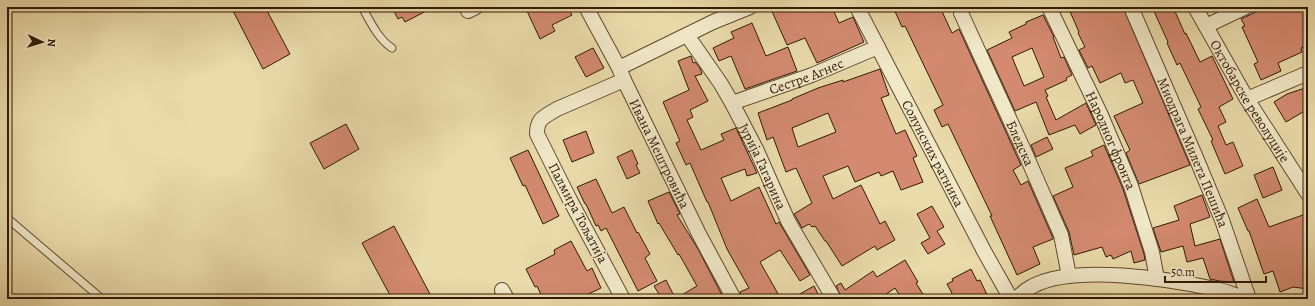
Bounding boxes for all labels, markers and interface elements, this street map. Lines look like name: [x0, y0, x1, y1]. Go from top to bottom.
north arrow: [22, 22, 62, 62]
street label: Октобарске револуције: [1206, 36, 1295, 166]
text: N: [44, 38, 59, 47]
street label: Сестре Агнес: [767, 53, 846, 99]
street label: Миодрага Милета Пешића: [1153, 74, 1233, 230]
street label: Народног фронта: [1081, 88, 1141, 193]
street label: Ивана Мештровића: [625, 95, 695, 212]
street label: Солунских ратника: [897, 97, 969, 211]
street label: Бледска: [1002, 117, 1039, 169]
street label: Јурија Гагарина: [734, 119, 791, 213]
street label: Палмира Тољатија: [544, 160, 613, 267]
scale bar: [1165, 258, 1266, 284]
text: 50 m: [1171, 264, 1195, 280]

